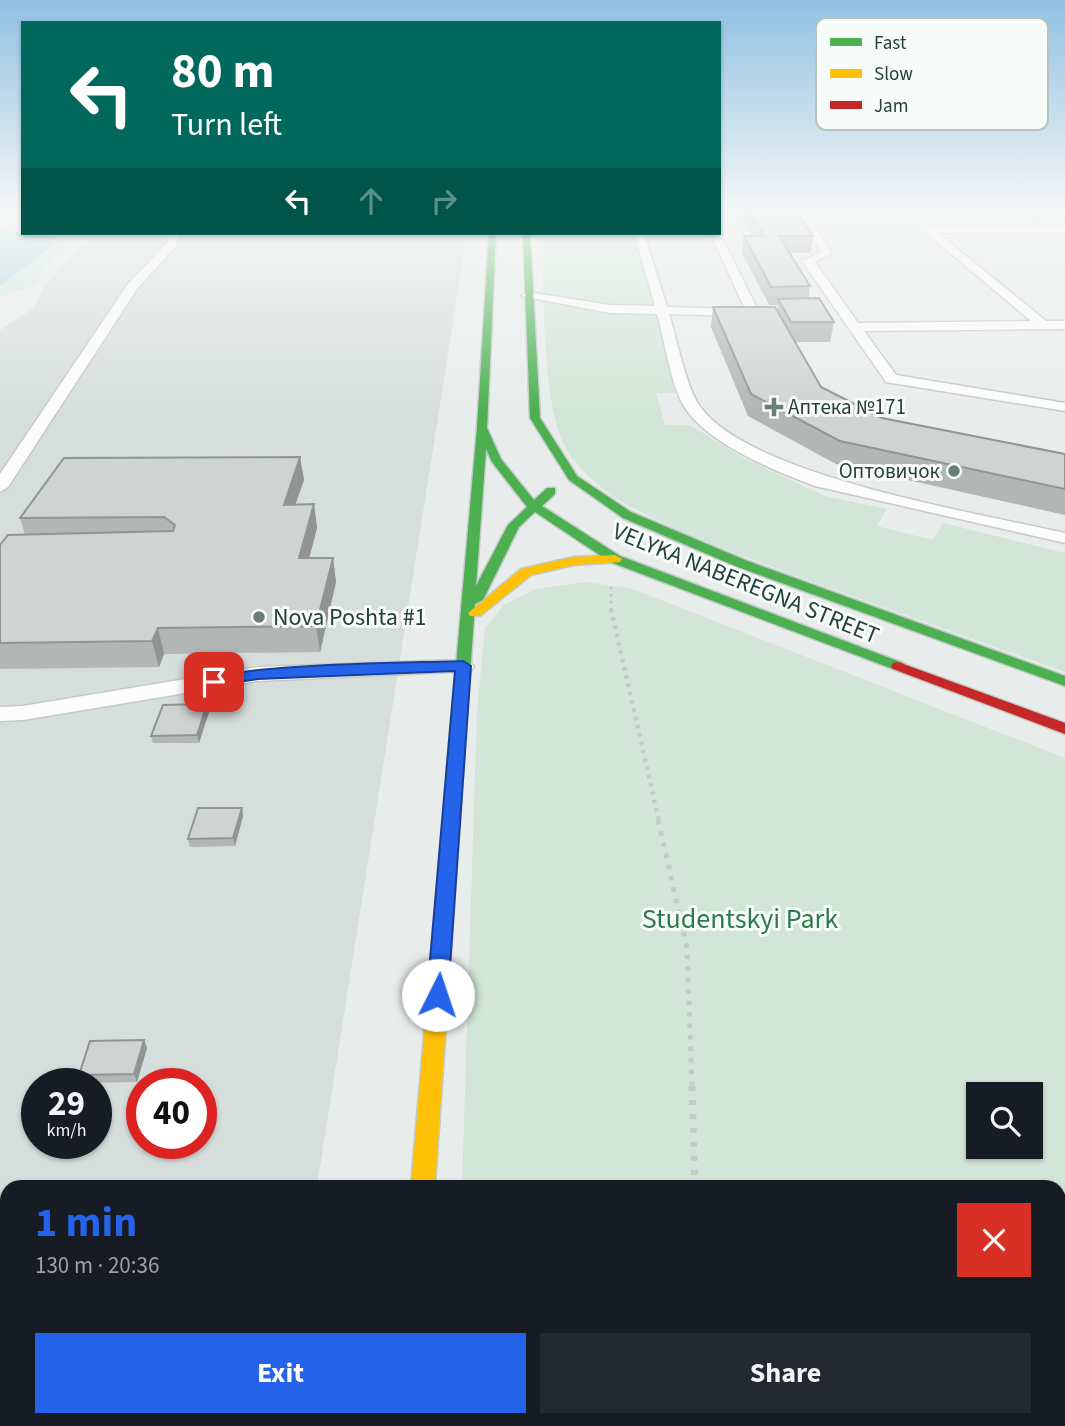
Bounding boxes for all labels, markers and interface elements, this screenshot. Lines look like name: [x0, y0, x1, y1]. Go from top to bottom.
legend: [816, 18, 1048, 130]
text: Fast: [874, 30, 907, 57]
text: 80 m: [171, 37, 275, 107]
icon: left: [56, 49, 147, 140]
text: Slow: [874, 61, 913, 88]
text: Jam: [874, 93, 908, 120]
text: Turn left: [171, 102, 282, 148]
icon: left: [279, 182, 317, 220]
icon: ahead: [352, 182, 390, 220]
icon: right: [425, 182, 463, 220]
place label: Аптека №171: [788, 392, 906, 422]
marker: Аптека №171: [766, 399, 782, 415]
place label: Оптовичок: [839, 456, 941, 486]
marker: Оптовичок: [946, 463, 962, 479]
street label: VELYKA NABEREGNA STREET: [607, 514, 884, 653]
place label: Nova Poshta #1: [273, 600, 427, 635]
marker: Nova Poshta #1: [251, 609, 267, 625]
pin: [184, 652, 244, 712]
icon: arrive: [195, 663, 233, 701]
park label: Studentskyi Park: [642, 899, 838, 939]
position arrow: [401, 958, 475, 1032]
speed limit sign: 40: [126, 1068, 217, 1159]
text: 29: [48, 1079, 85, 1129]
map controls: [966, 1082, 1043, 1159]
button: search: [966, 1082, 1043, 1159]
text: km/h: [47, 1118, 86, 1143]
text: 1 min: [35, 1193, 137, 1253]
button: close: [957, 1203, 1031, 1277]
text: 130 m · 20:36: [35, 1249, 159, 1282]
button: Exit: [35, 1333, 526, 1413]
button: Share: [540, 1333, 1031, 1413]

